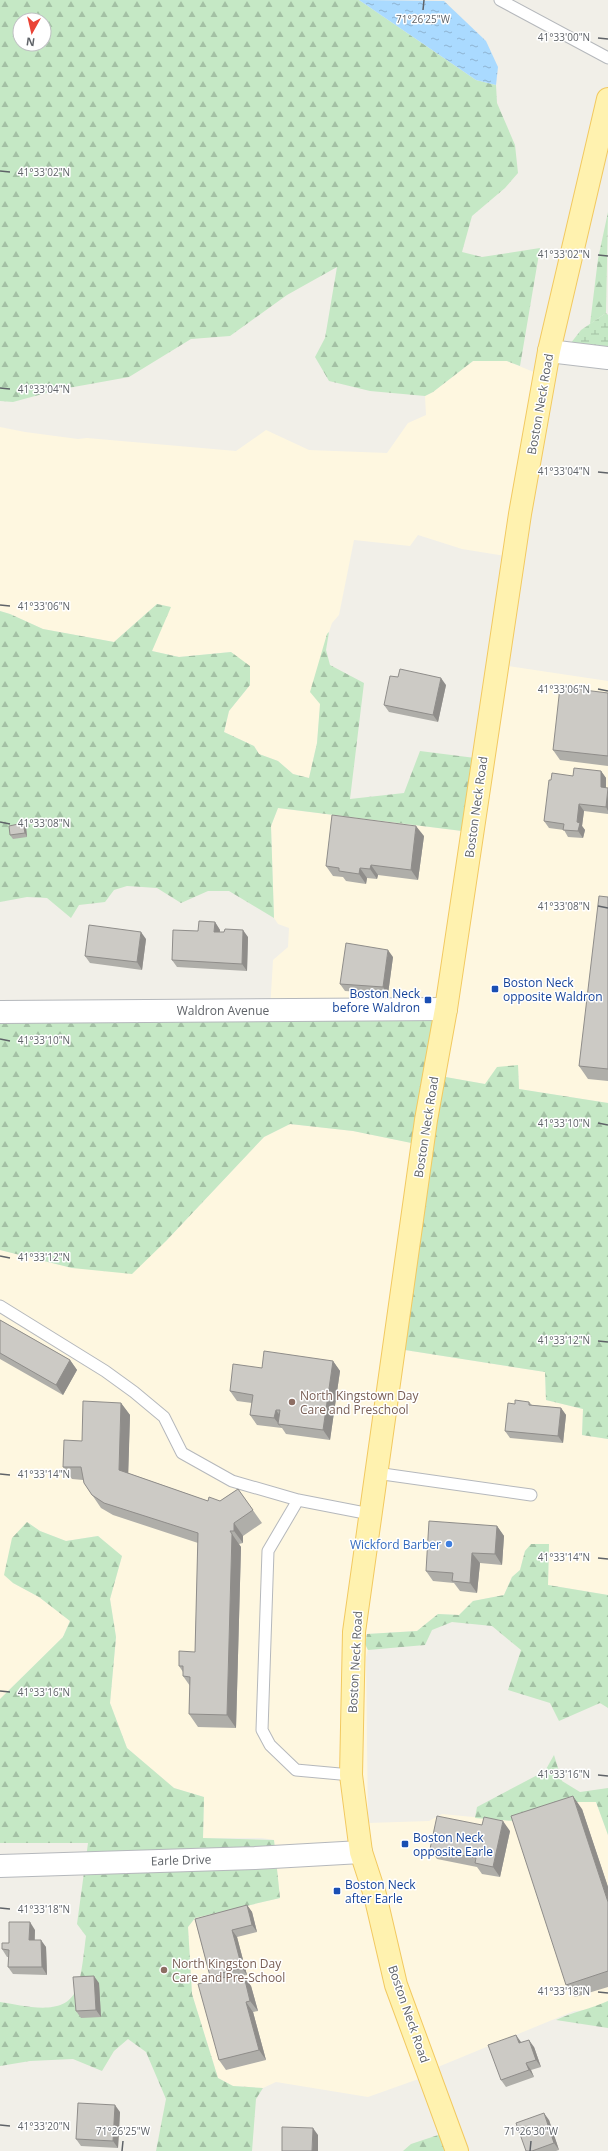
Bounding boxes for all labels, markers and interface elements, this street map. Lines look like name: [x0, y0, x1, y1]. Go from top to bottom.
north arrow: [12, 12, 52, 52]
text: 71°26'25"W: [396, 12, 451, 26]
text: 41°33'00"N: [538, 30, 590, 44]
text: N: [25, 34, 36, 50]
text: 41°33'02"N: [18, 165, 70, 179]
text: 41°33'02"N: [538, 247, 590, 261]
street label: Boston Neck Road: [523, 352, 557, 456]
text: 41°33'04"N: [18, 382, 70, 396]
text: 41°33'04"N: [538, 464, 590, 478]
text: 41°33'06"N: [18, 599, 70, 613]
text: 41°33'06"N: [538, 682, 590, 696]
street label: Boston Neck Road: [460, 755, 492, 859]
text: 41°33'08"N: [18, 816, 70, 830]
text: 41°33'08"N: [538, 899, 590, 913]
place label: Boston Neck opposite Waldron: [503, 974, 603, 1005]
marker: Boston Neck opposite Waldron: [490, 984, 500, 994]
place label: Boston Neck before Waldron: [332, 985, 421, 1016]
marker: Boston Neck before Waldron: [423, 995, 433, 1005]
street label: Waldron Avenue: [177, 1002, 270, 1019]
text: 41°33'10"N: [18, 1033, 70, 1047]
street label: Boston Neck Road: [410, 1075, 442, 1179]
text: 41°33'10"N: [538, 1116, 590, 1130]
text: 41°33'12"N: [18, 1250, 70, 1264]
text: 41°33'12"N: [538, 1333, 590, 1347]
place label: North Kingstown Day Care and Preschool: [300, 1387, 420, 1418]
marker: North Kingstown Day Care and Preschool: [287, 1397, 297, 1407]
text: 41°33'14"N: [18, 1467, 70, 1481]
place label: Wickford Barber: [350, 1536, 441, 1553]
marker: Wickford Barber: [444, 1539, 454, 1549]
text: 41°33'14"N: [538, 1550, 590, 1564]
street label: Boston Neck Road: [344, 1611, 366, 1713]
text: 41°33'16"N: [18, 1685, 70, 1699]
text: 41°33'16"N: [538, 1767, 590, 1781]
place label: Boston Neck opposite Earle: [413, 1829, 493, 1860]
marker: Boston Neck opposite Earle: [400, 1839, 410, 1849]
street label: Earle Drive: [150, 1850, 212, 1870]
place label: Boston Neck after Earle: [345, 1876, 416, 1907]
marker: Boston Neck after Earle: [332, 1886, 342, 1896]
text: 41°33'18"N: [18, 1902, 70, 1916]
place label: North Kingston Day Care and Pre-School: [172, 1955, 285, 1986]
street label: Boston Neck Road: [384, 1963, 434, 2065]
marker: North Kingston Day Care and Pre-School: [159, 1965, 169, 1975]
text: 41°33'18"N: [538, 1984, 590, 1998]
text: 41°33'20"N: [18, 2119, 70, 2133]
text: 71°26'25"W: [96, 2124, 151, 2138]
text: 71°26'30"W: [504, 2124, 559, 2138]

